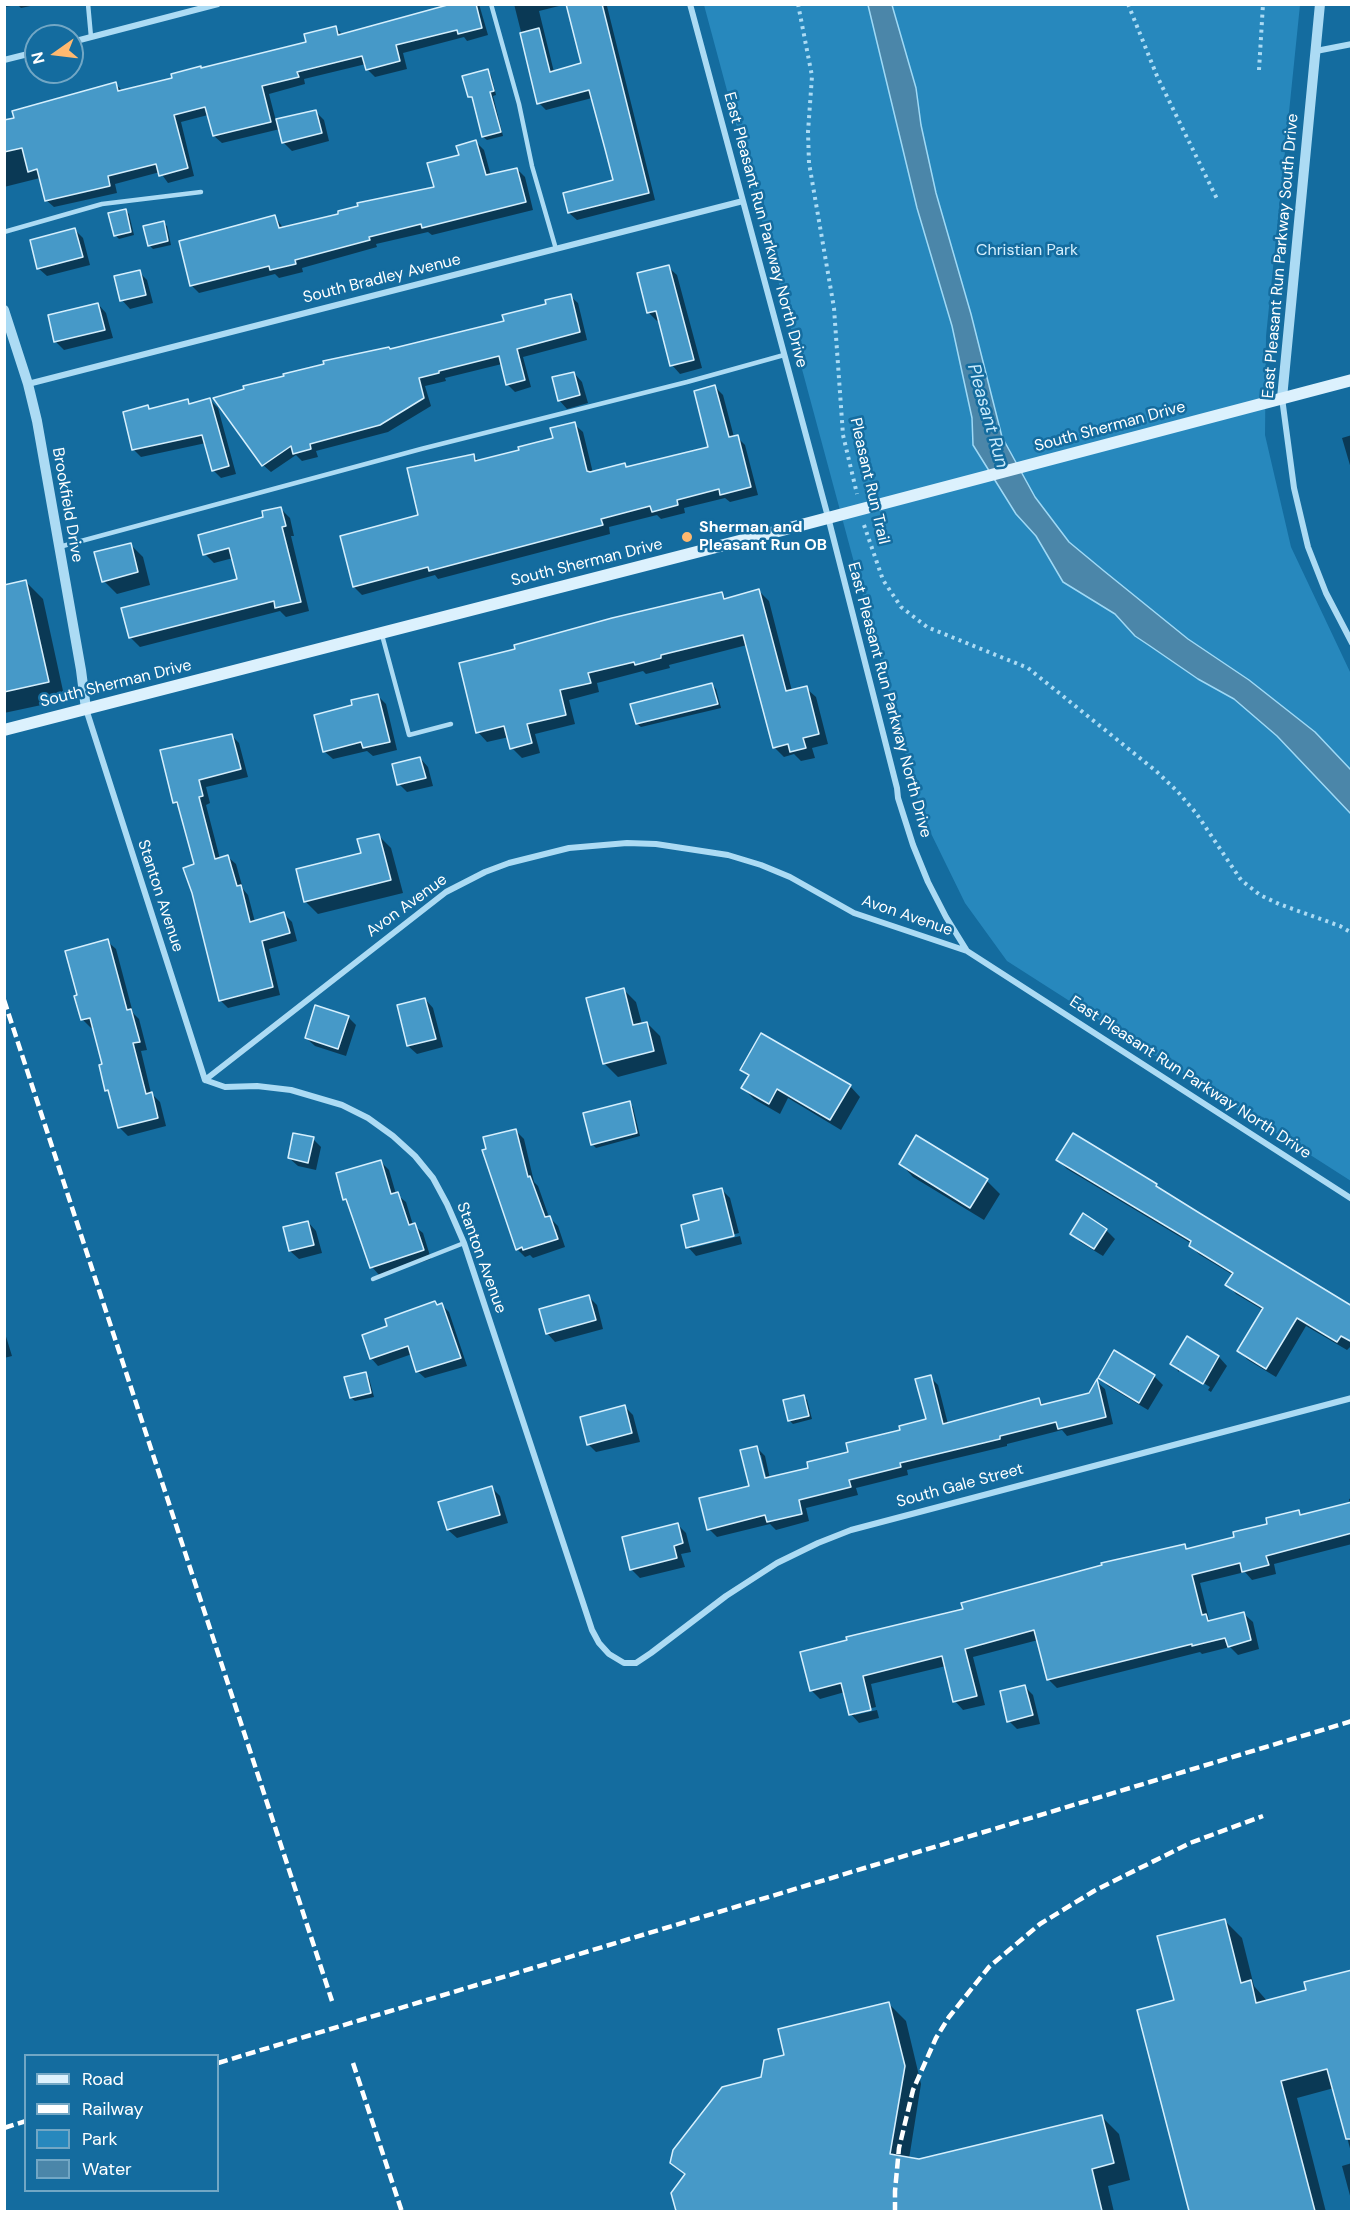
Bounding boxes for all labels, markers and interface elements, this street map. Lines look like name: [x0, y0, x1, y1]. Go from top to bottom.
north arrow: [24, 24, 84, 84]
text: N: [26, 50, 50, 66]
street label: East Pleasant Run Parkway North Drive: [719, 90, 811, 370]
street label: East Pleasant Run Parkway South Drive: [1259, 113, 1303, 399]
park label: Christian Park: [976, 241, 1078, 261]
street label: South Bradley Avenue: [301, 250, 463, 308]
water label: Pleasant Run: [962, 361, 1012, 471]
street label: South Sherman Drive: [1032, 398, 1188, 456]
street label: Pleasant Run Trail: [845, 416, 893, 546]
street label: Brookfield Drive: [47, 446, 87, 564]
place label: Sherman and Pleasant Run OB: [699, 518, 827, 556]
marker: Sherman and Pleasant Run OB: [680, 530, 694, 544]
street label: South Sherman Drive: [509, 535, 665, 591]
street label: East Pleasant Run Parkway North Drive: [843, 560, 935, 840]
street label: South Sherman Drive: [38, 656, 194, 712]
street label: Stanton Avenue: [133, 837, 187, 955]
street label: Avon Avenue: [363, 870, 451, 942]
street label: Avon Avenue: [859, 891, 955, 941]
street label: East Pleasant Run Parkway North Drive: [1066, 993, 1314, 1163]
street label: Stanton Avenue: [452, 1200, 510, 1316]
street label: South Gale Street: [894, 1460, 1026, 1512]
legend: [24, 2054, 219, 2192]
text: Road: [82, 2067, 124, 2091]
text: Railway: [82, 2097, 144, 2121]
text: Park: [82, 2127, 118, 2151]
text: Water: [82, 2157, 132, 2181]

